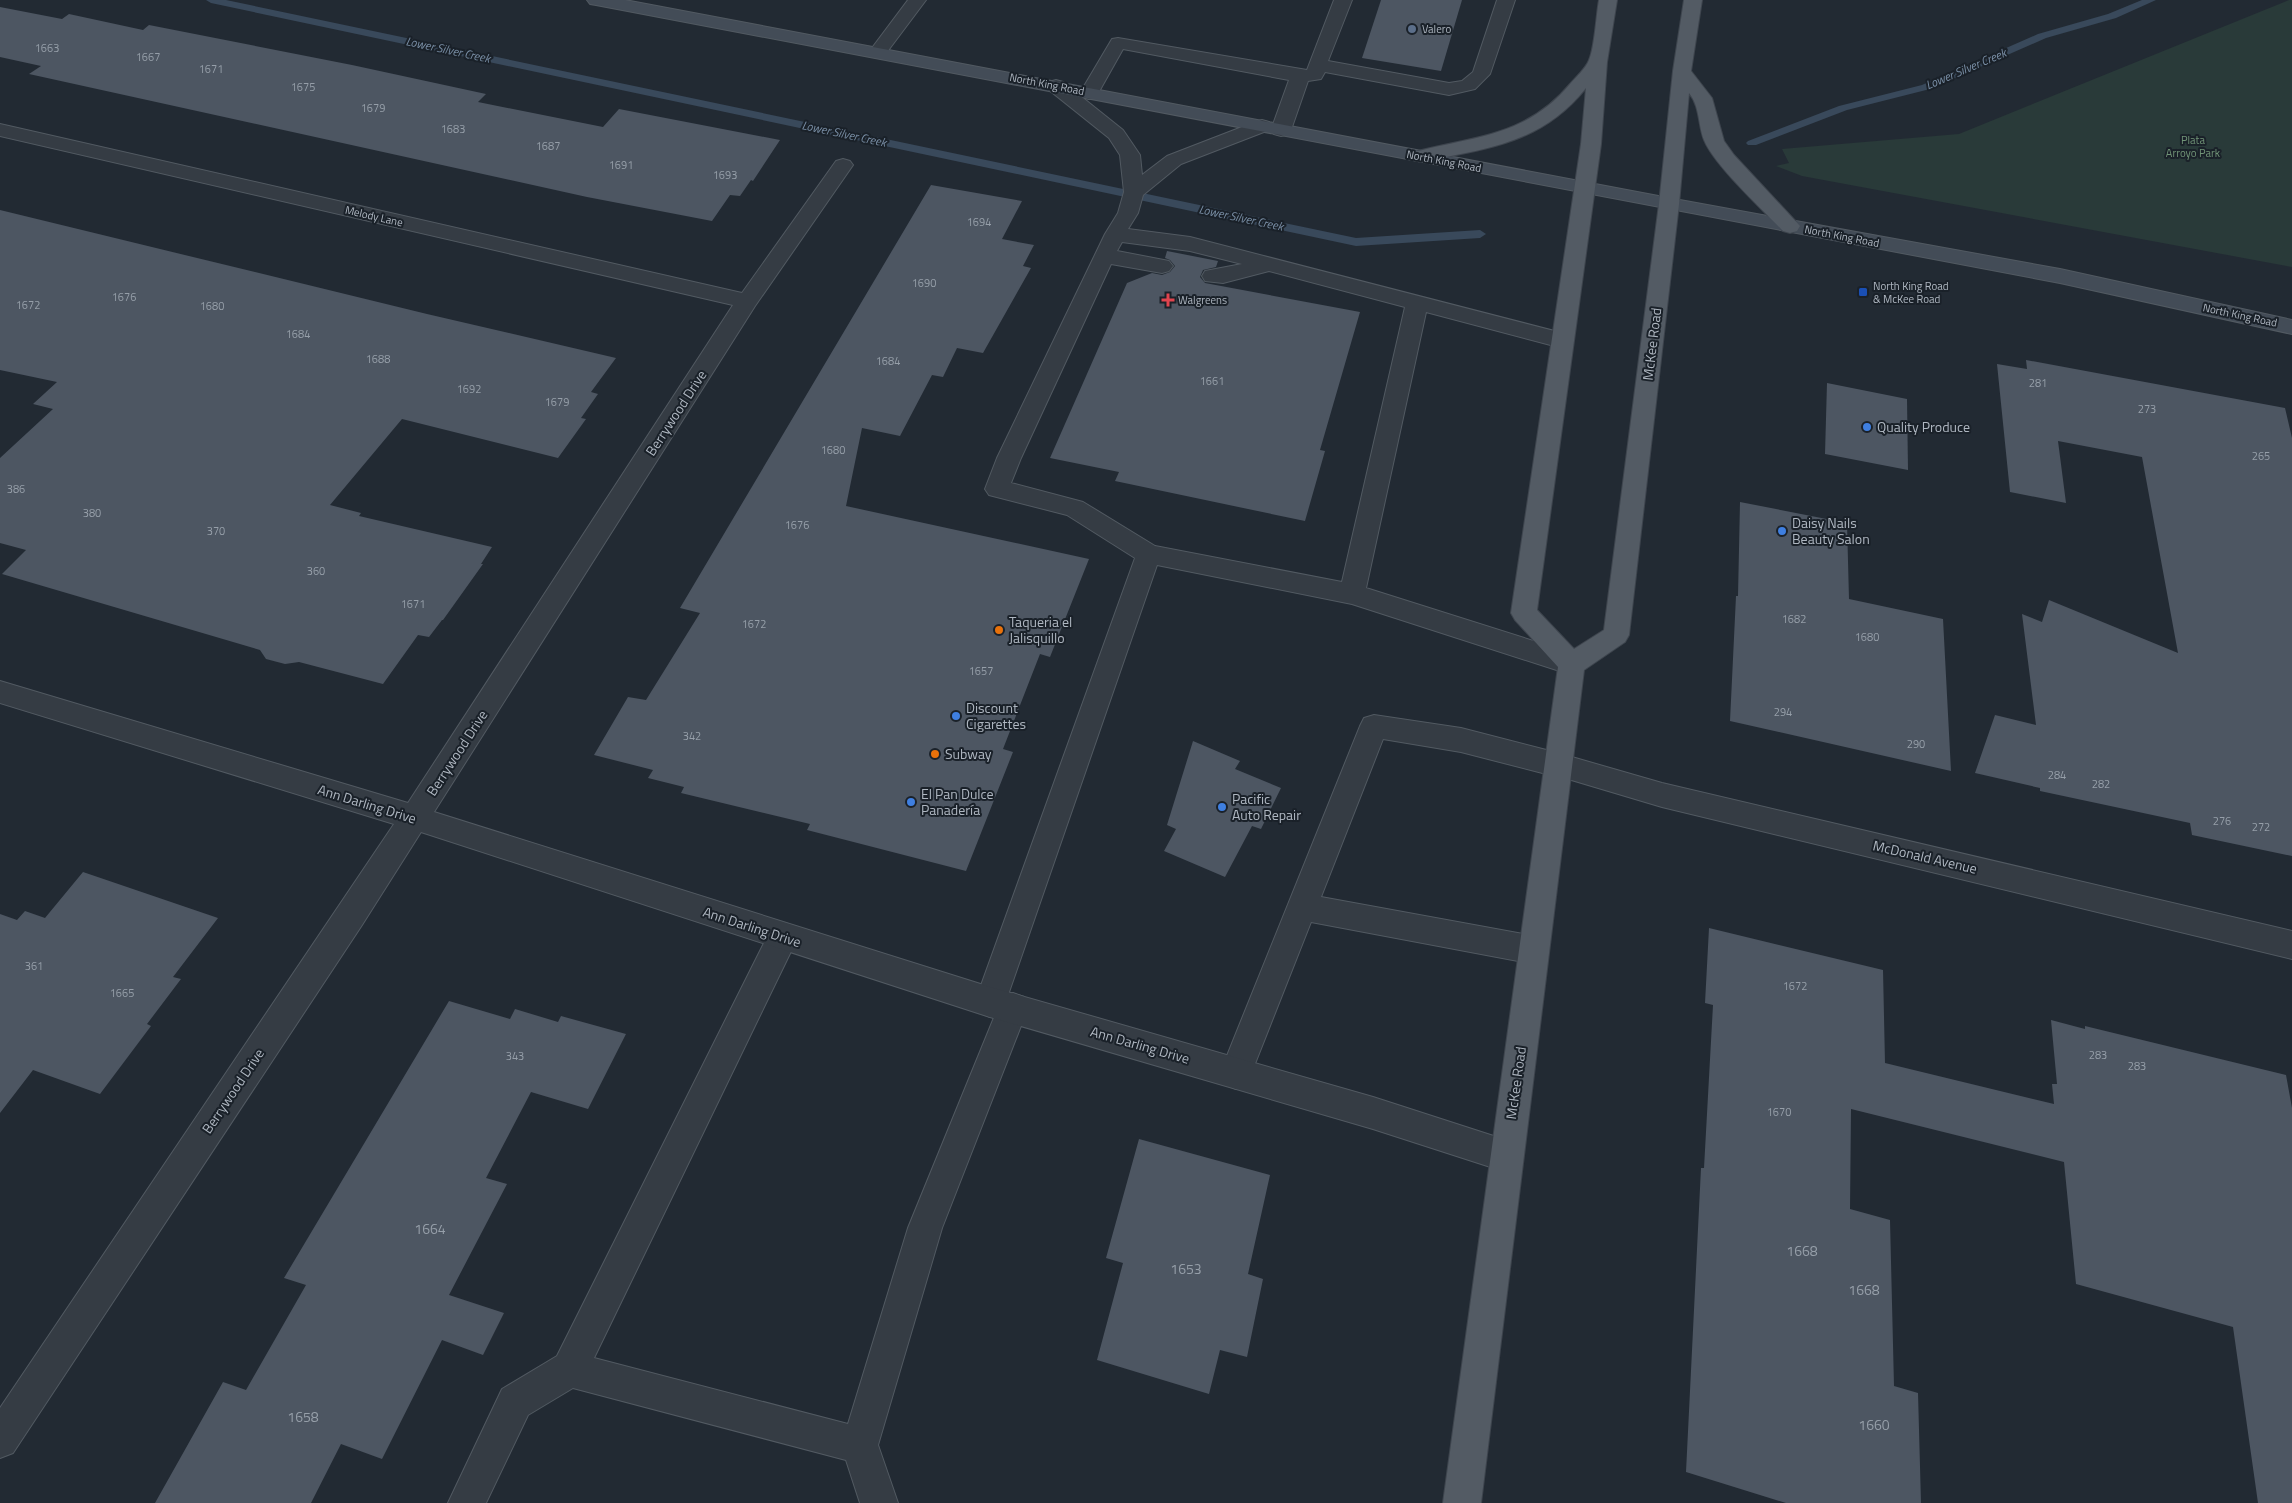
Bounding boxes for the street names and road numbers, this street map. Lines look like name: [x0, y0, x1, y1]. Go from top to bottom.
street label: North King Road: [1008, 69, 1086, 99]
street label: North King Road: [1405, 146, 1483, 176]
street label: Melody Lane: [344, 202, 405, 231]
street label: North King Road: [1803, 221, 1881, 251]
street label: North King Road: [2201, 299, 2279, 331]
street label: McKee Road: [1637, 306, 1666, 381]
street label: Berrywood Drive: [640, 366, 711, 460]
street label: Berrywood Drive: [421, 706, 492, 800]
street label: Ann Darling Drive: [315, 779, 419, 828]
street label: McDonald Avenue: [1871, 834, 1979, 879]
street label: Ann Darling Drive: [700, 901, 804, 952]
street label: Ann Darling Drive: [1088, 1020, 1192, 1069]
street label: Berrywood Drive: [196, 1044, 269, 1137]
street label: McKee Road: [1500, 1045, 1531, 1121]

